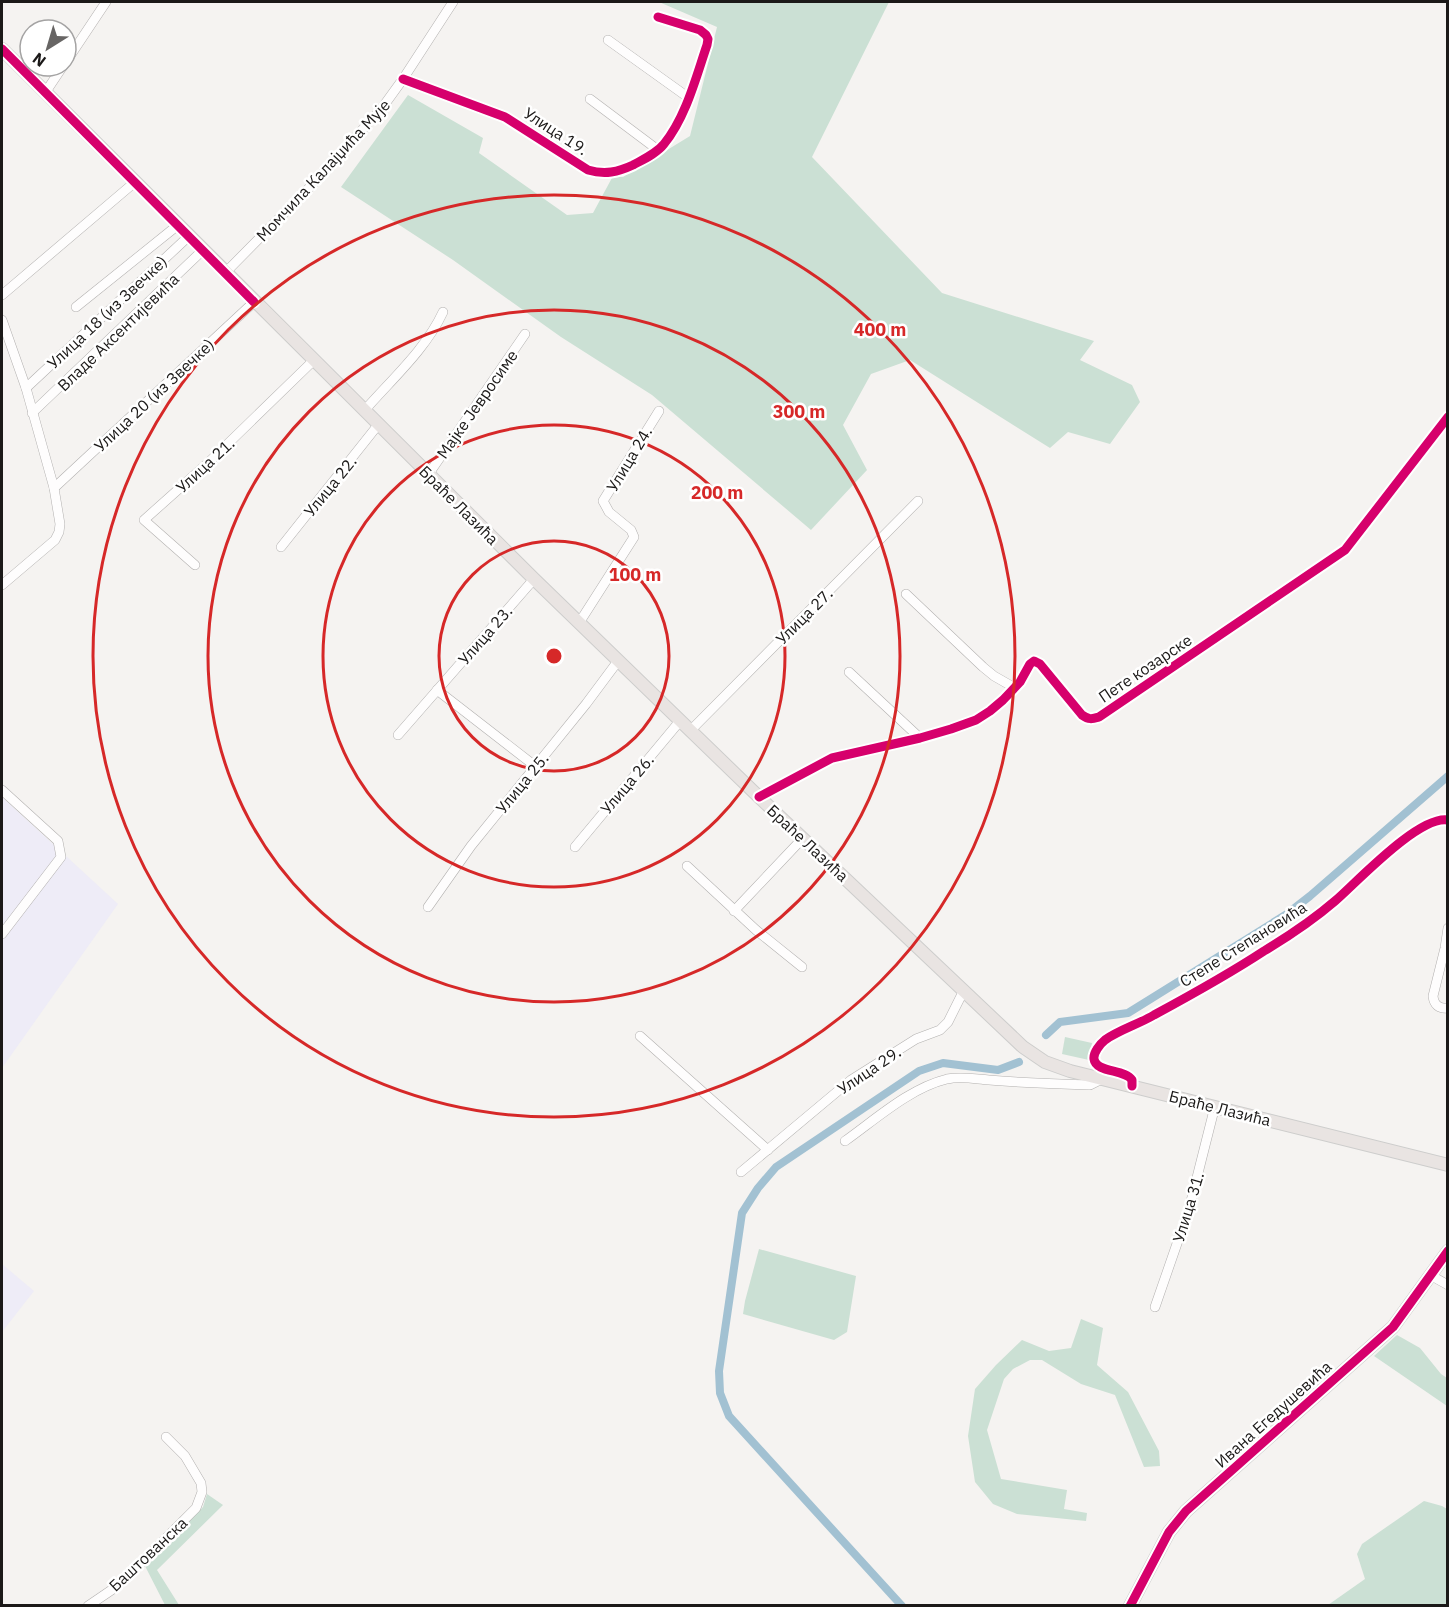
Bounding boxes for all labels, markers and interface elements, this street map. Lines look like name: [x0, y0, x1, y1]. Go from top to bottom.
north arrow: [18, 18, 78, 78]
text: N: [28, 49, 50, 71]
street label: Момчила Калајџића Мује: [252, 95, 394, 245]
street label: Улица 19.: [520, 103, 592, 159]
street label: Улица 18 (из Звечке): [43, 251, 171, 373]
street label: Владе Аксентијевића: [53, 269, 183, 395]
text: 400 m: [854, 318, 906, 341]
street label: Улица 20 (из Звечке): [90, 334, 218, 456]
street label: Мајке Јевросиме: [432, 346, 522, 462]
text: 300 m: [773, 400, 825, 423]
street label: Улица 24.: [602, 423, 656, 495]
street label: Улица 21.: [172, 433, 238, 497]
street label: Улица 22.: [299, 452, 361, 520]
street label: Браће Лазића: [415, 461, 503, 549]
text: 200 m: [691, 481, 743, 504]
text: 100 m: [609, 563, 661, 586]
street label: Улица 27.: [771, 583, 837, 649]
street label: Улица 23.: [454, 601, 516, 669]
street label: Пете козарске: [1095, 629, 1196, 707]
centre of rings: [544, 646, 564, 666]
street label: Улица 25.: [491, 749, 553, 817]
street label: Улица 26.: [596, 750, 658, 818]
street label: Браће Лазића: [763, 800, 853, 886]
street label: Степе Степановића: [1176, 897, 1311, 991]
street label: Улица 29.: [833, 1041, 905, 1099]
street label: Браће Лазића: [1167, 1086, 1273, 1130]
street label: Улица 31.: [1168, 1169, 1208, 1245]
street label: Ивана Егедушевића: [1211, 1356, 1336, 1472]
street label: Баштованска: [105, 1512, 192, 1595]

